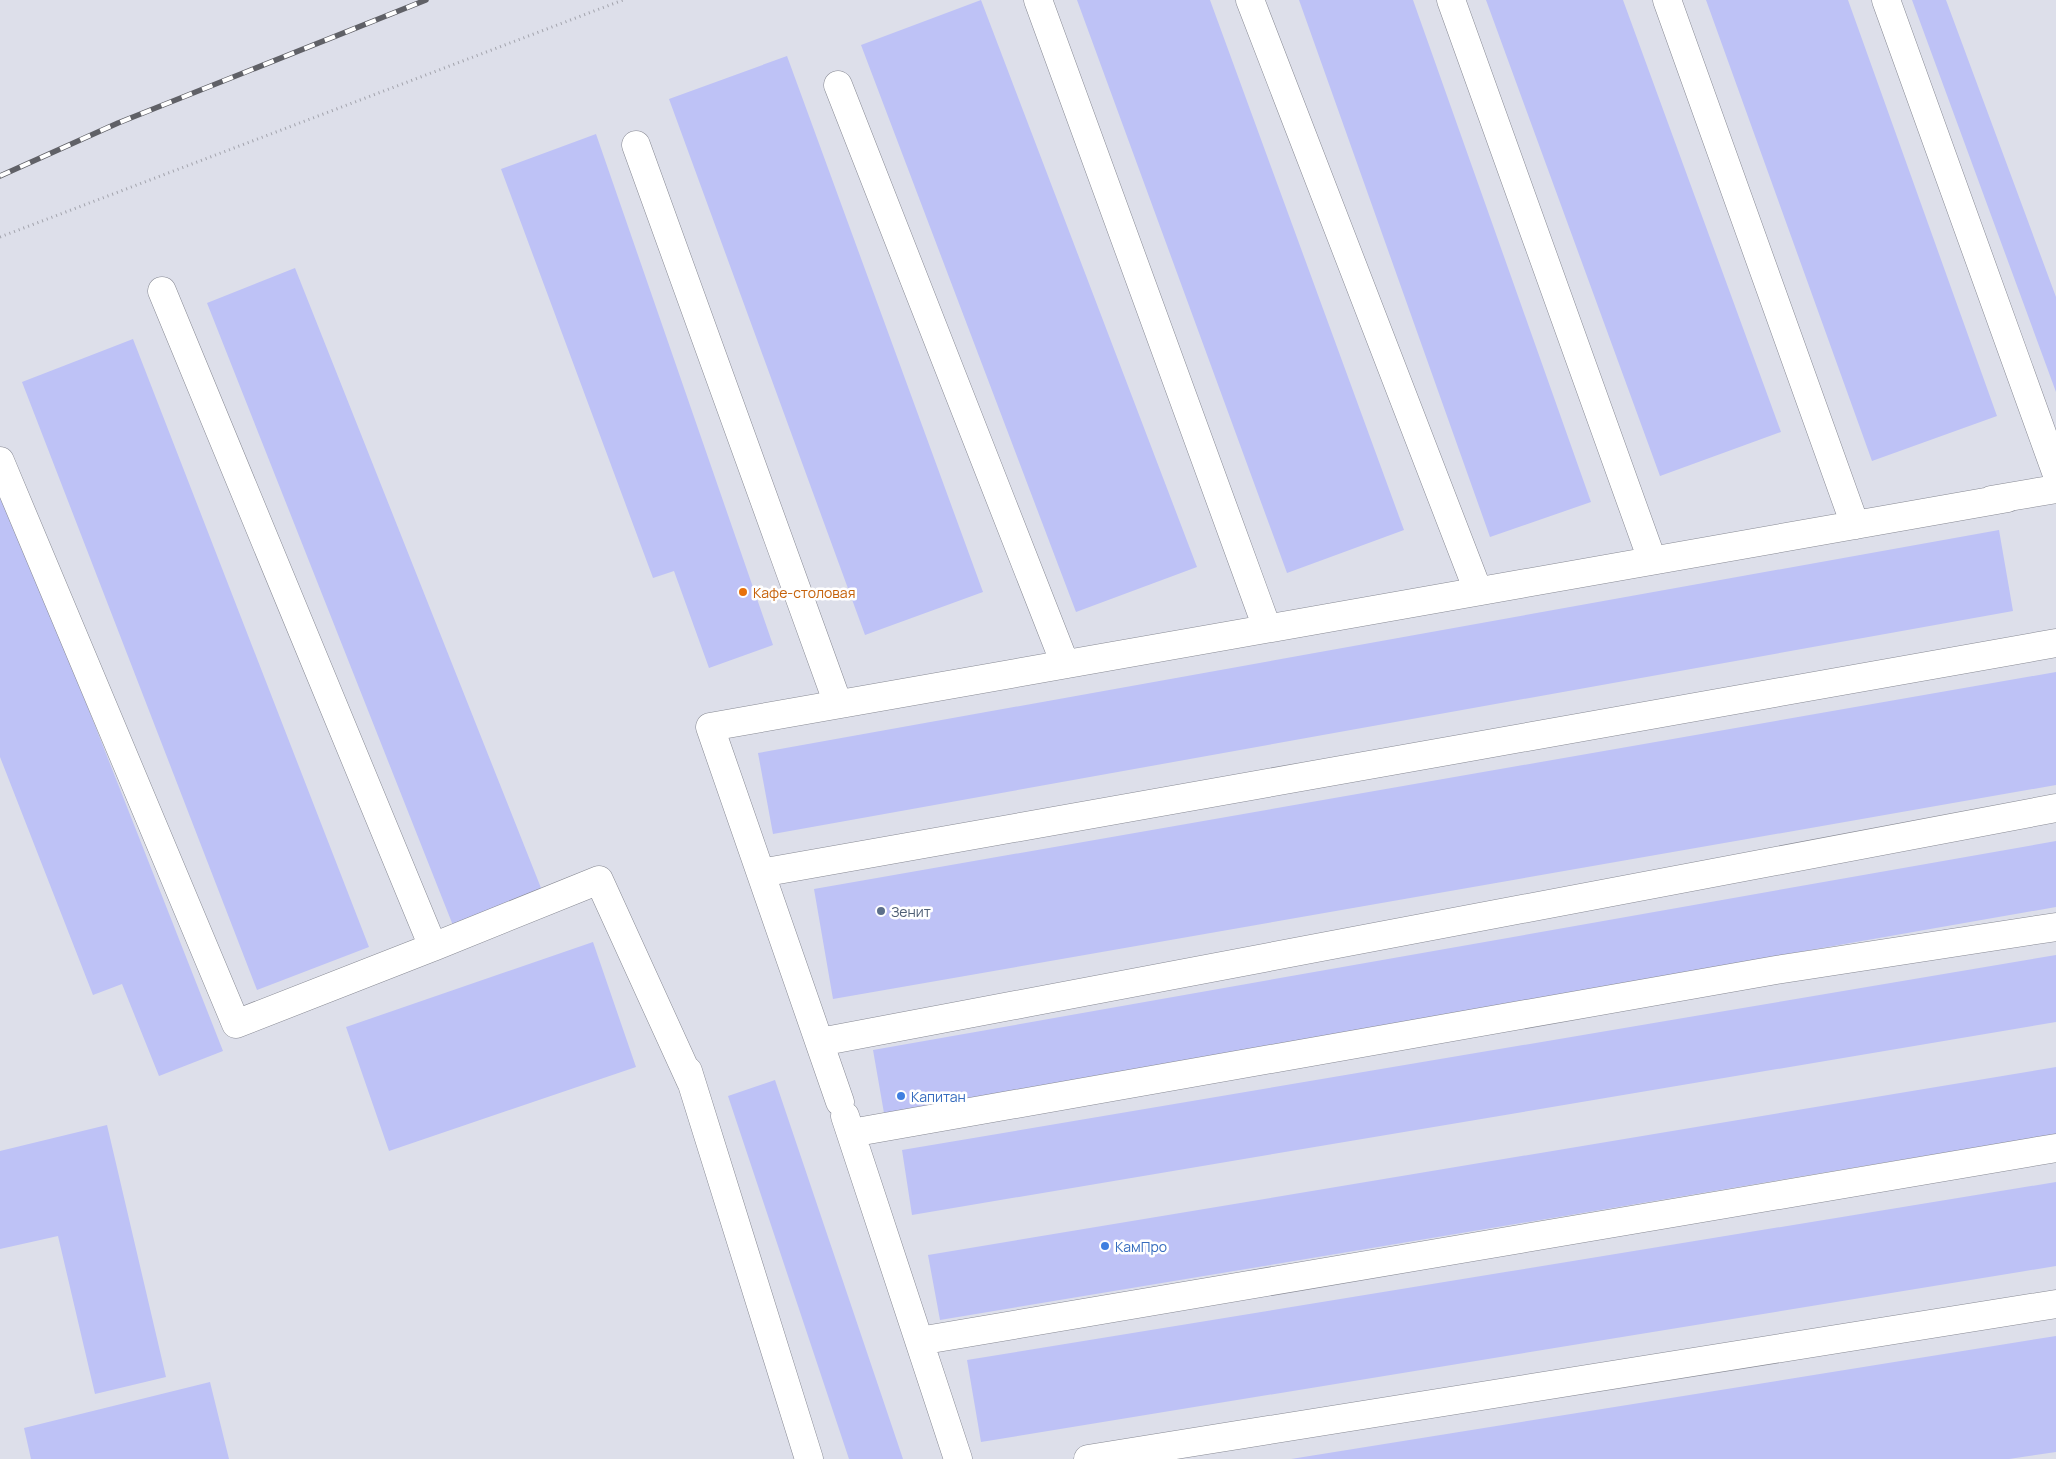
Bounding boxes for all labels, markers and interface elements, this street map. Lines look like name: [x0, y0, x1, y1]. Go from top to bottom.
place label: Кафе-столовая: [753, 583, 855, 602]
marker: Кафе-столовая: [737, 586, 749, 598]
place label: Зенит: [891, 902, 931, 921]
marker: Зенит: [875, 905, 887, 917]
place label: Капитан: [911, 1087, 966, 1106]
marker: Капитан: [895, 1090, 907, 1102]
place label: КамПро: [1115, 1237, 1167, 1256]
marker: КамПро: [1099, 1240, 1111, 1252]

